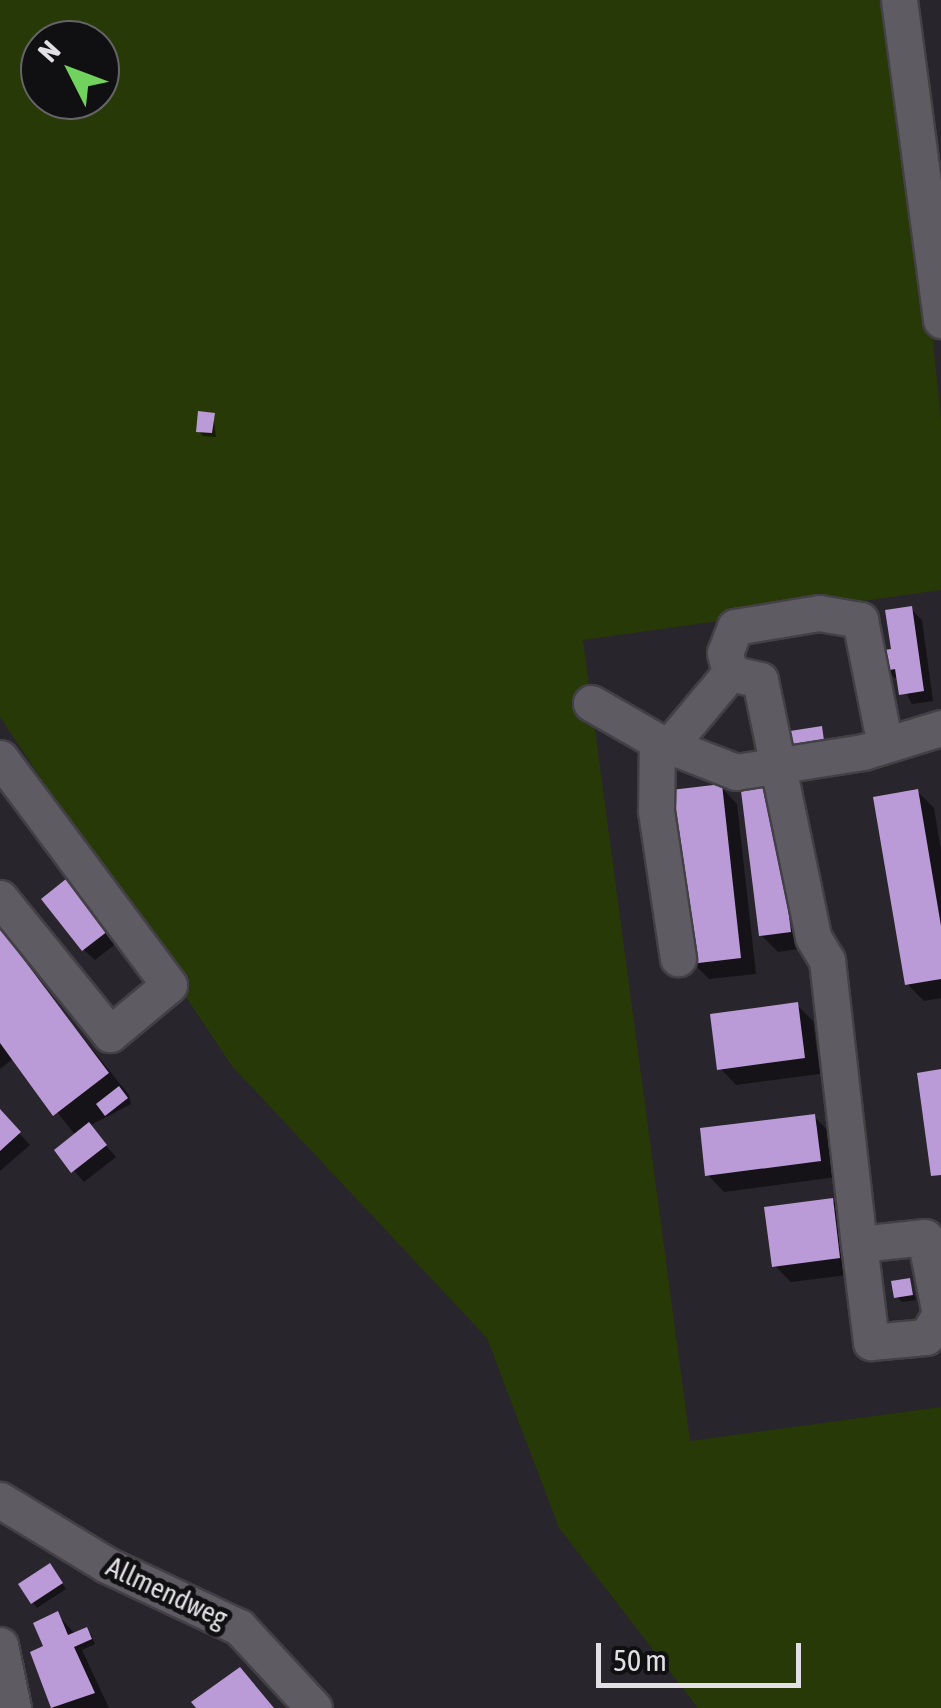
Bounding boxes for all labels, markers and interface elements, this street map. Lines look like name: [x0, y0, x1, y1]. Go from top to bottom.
north arrow: [20, 20, 120, 120]
text: N: [32, 34, 67, 68]
street label: Allmendweg: [101, 1549, 233, 1635]
scale bar: [601, 1623, 806, 1685]
text: 50 m: [613, 1643, 667, 1677]

